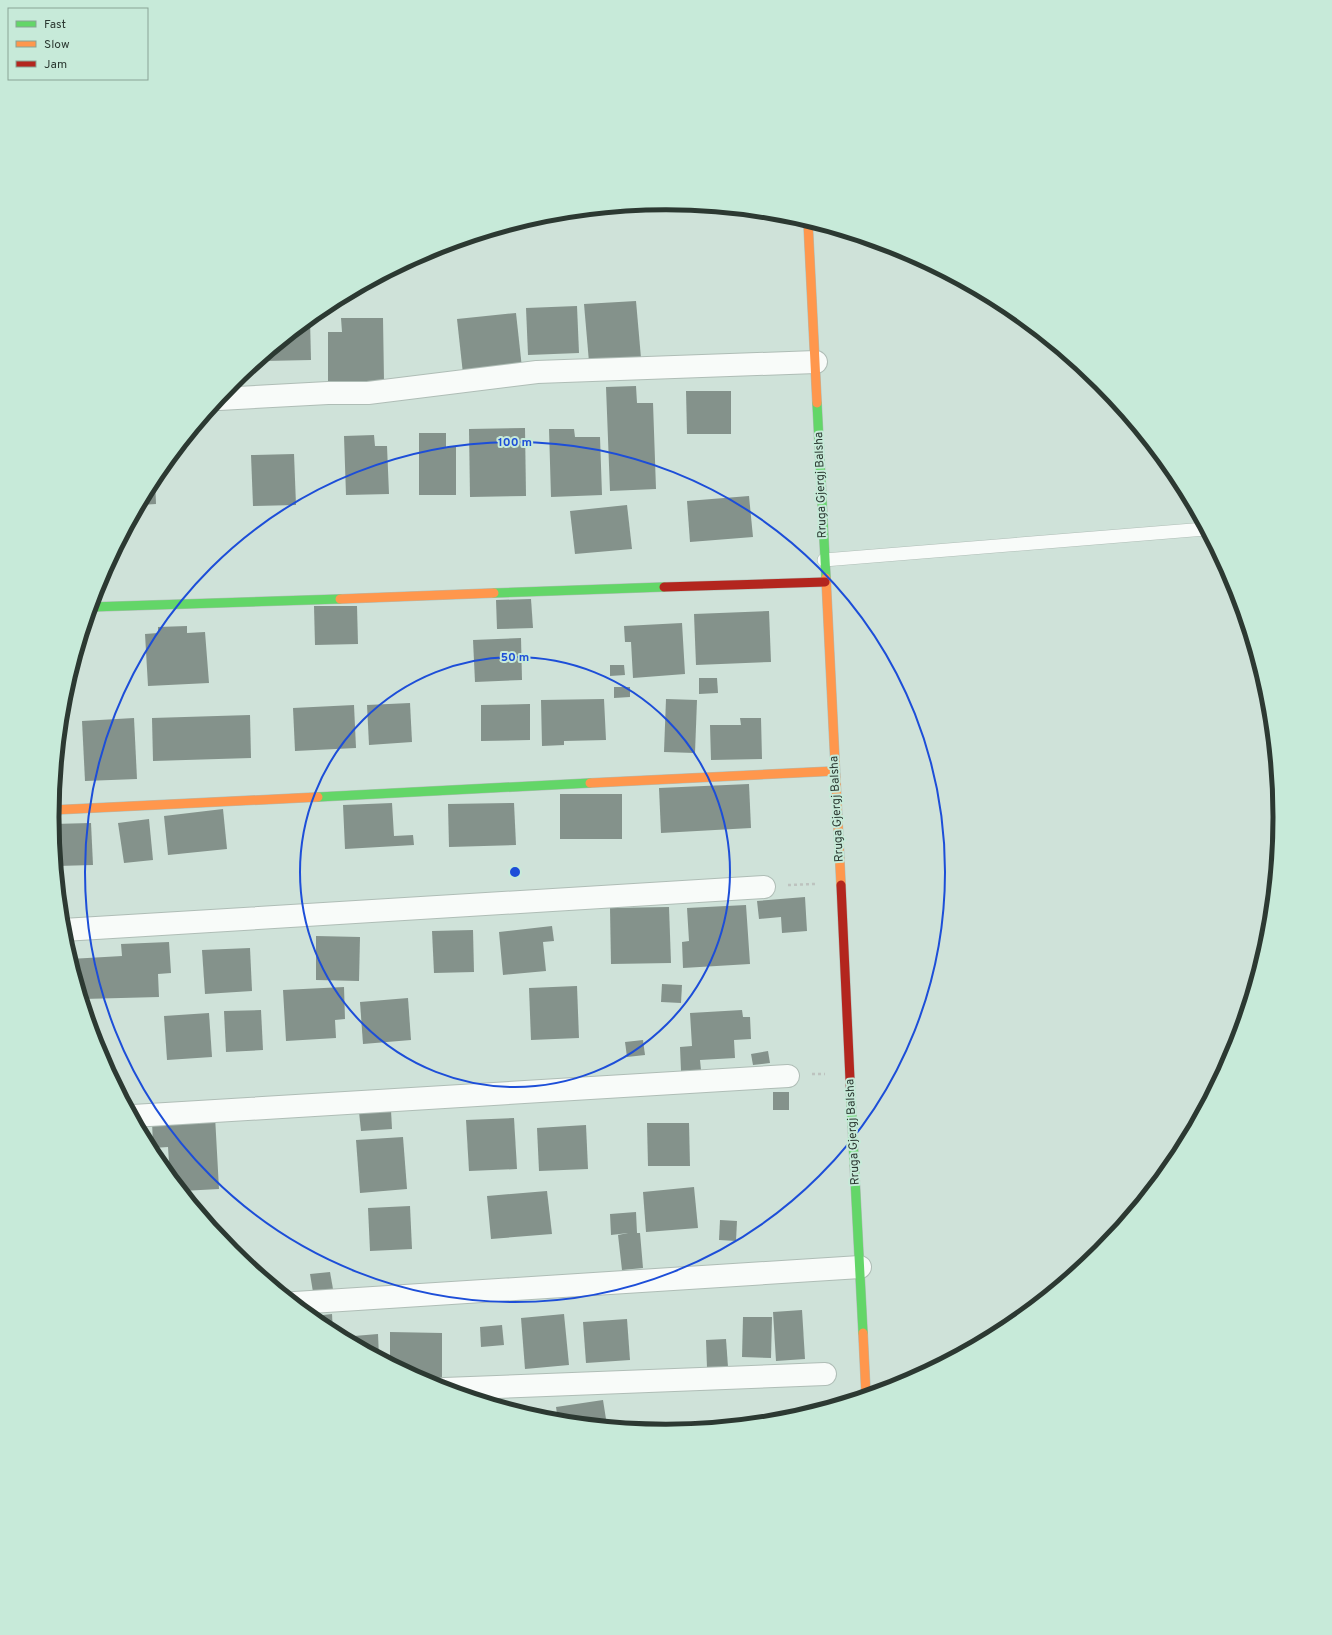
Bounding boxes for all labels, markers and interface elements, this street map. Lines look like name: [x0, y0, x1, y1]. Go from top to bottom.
legend: [8, 8, 148, 80]
text: Fast: [44, 17, 66, 33]
text: Slow: [44, 37, 70, 53]
text: Jam: [44, 57, 67, 73]
street label: Rruga Gjergj Balsha: [811, 431, 831, 539]
text: 100 m: [498, 435, 532, 451]
text: 50 m: [501, 650, 529, 666]
street label: Rruga Gjergj Balsha: [826, 755, 848, 863]
centre of rings: [508, 865, 522, 879]
street label: Rruga Gjergj Balsha: [842, 1078, 864, 1186]

